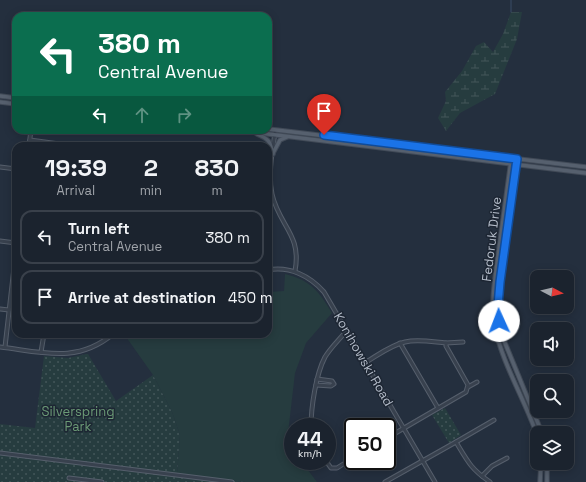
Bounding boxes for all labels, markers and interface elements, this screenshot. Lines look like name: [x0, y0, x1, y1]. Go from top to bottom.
text: 380 m: [98, 25, 181, 61]
icon: left: [32, 28, 84, 80]
text: Central Avenue: [98, 60, 228, 83]
pin: [307, 94, 341, 135]
icon: arrive: [313, 100, 335, 122]
icon: left: [89, 104, 111, 126]
icon: ahead: [131, 104, 153, 126]
icon: right: [173, 104, 195, 126]
text: 19:39: [45, 152, 107, 183]
text: 2: [144, 152, 158, 183]
text: 830: [195, 152, 239, 183]
text: Arrival: [57, 182, 95, 199]
text: min: [140, 182, 162, 199]
text: m: [211, 182, 223, 199]
street label: Fedoruk Drive: [478, 196, 505, 282]
text: Turn left: [68, 219, 130, 238]
icon: left: [34, 226, 56, 248]
text: 380 m: [205, 228, 250, 247]
text: Central Avenue: [68, 238, 162, 255]
north arrow: [530, 270, 574, 314]
map controls: [530, 270, 574, 470]
icon: arrive: [34, 286, 56, 308]
text: Arrive at destination: [68, 288, 216, 307]
text: 450 m: [228, 288, 273, 307]
position arrow: [478, 300, 520, 342]
street label: Konihowski Road: [330, 309, 397, 409]
button: sound: [530, 322, 574, 366]
button: search: [530, 374, 574, 418]
park label: Silverspring Park: [41, 403, 115, 435]
speed limit sign: 50: [344, 418, 396, 470]
text: 44: [297, 426, 323, 452]
button: layers: [530, 426, 574, 470]
text: km/h: [298, 447, 322, 460]

